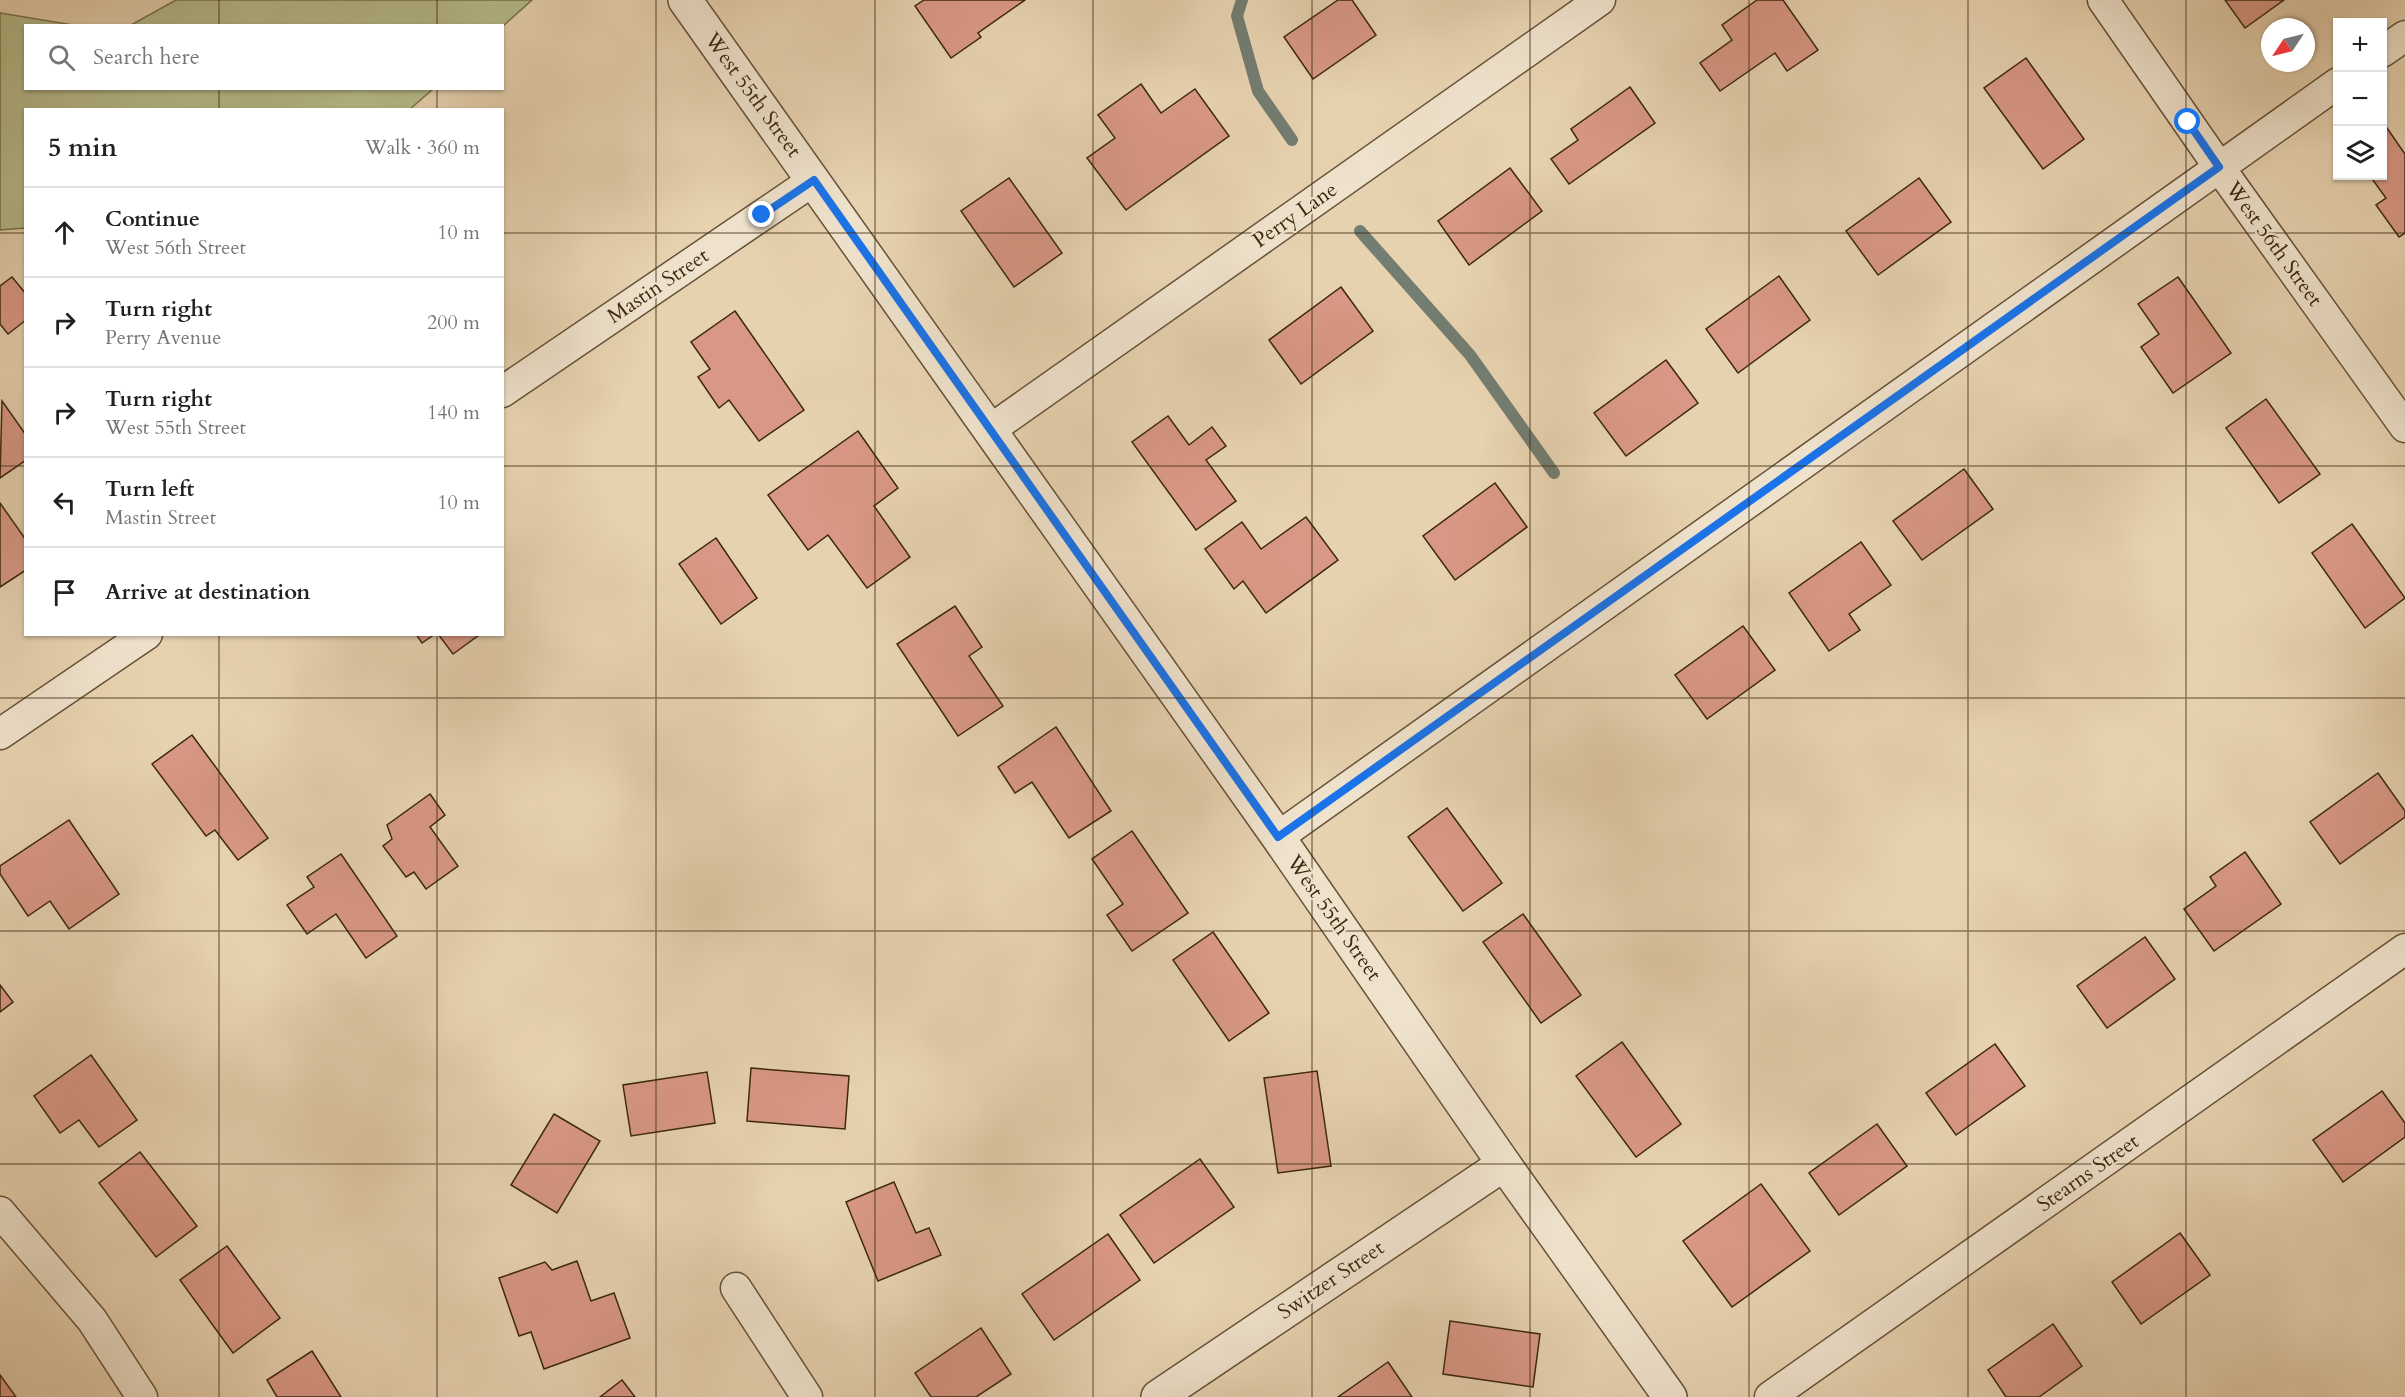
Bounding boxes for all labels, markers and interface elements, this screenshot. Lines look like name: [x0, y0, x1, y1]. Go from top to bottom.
north arrow: [2261, 18, 2315, 72]
map controls: [2333, 18, 2387, 180]
button: +: [2333, 18, 2387, 72]
search box: [24, 24, 504, 90]
street label: West 55th Street: [697, 26, 808, 164]
icon: search: [45, 41, 78, 74]
text: Search here: [93, 42, 200, 72]
button: −: [2333, 72, 2387, 126]
route start: [2174, 108, 2200, 134]
button: layers: [2333, 126, 2387, 180]
text: 5 min: [48, 130, 117, 165]
text: Walk · 360 m: [365, 134, 480, 161]
street label: Perry Lane: [1247, 175, 1343, 255]
street label: West 56th Street: [2218, 175, 2329, 313]
route end: [748, 201, 774, 227]
text: Continue: [105, 204, 200, 234]
icon: ahead: [48, 216, 81, 249]
text: 10 m: [437, 219, 480, 246]
text: West 56th Street: [105, 234, 246, 261]
street label: Mastin Street: [602, 241, 715, 331]
text: Turn right: [105, 294, 212, 324]
icon: right: [48, 306, 81, 339]
text: 200 m: [427, 309, 480, 336]
text: Perry Avenue: [105, 324, 221, 351]
text: Turn right: [105, 384, 212, 414]
icon: right: [48, 396, 81, 429]
text: 140 m: [427, 399, 480, 426]
text: West 55th Street: [105, 414, 246, 441]
text: Turn left: [105, 474, 194, 504]
icon: left: [48, 486, 81, 519]
text: 10 m: [437, 489, 480, 516]
text: Mastin Street: [105, 504, 216, 531]
icon: arrive: [48, 576, 81, 609]
text: Arrive at destination: [105, 577, 310, 607]
street label: West 55th Street: [1279, 848, 1388, 987]
street label: Stearns Street: [2031, 1127, 2145, 1219]
street label: Switzer Street: [1272, 1233, 1390, 1326]

